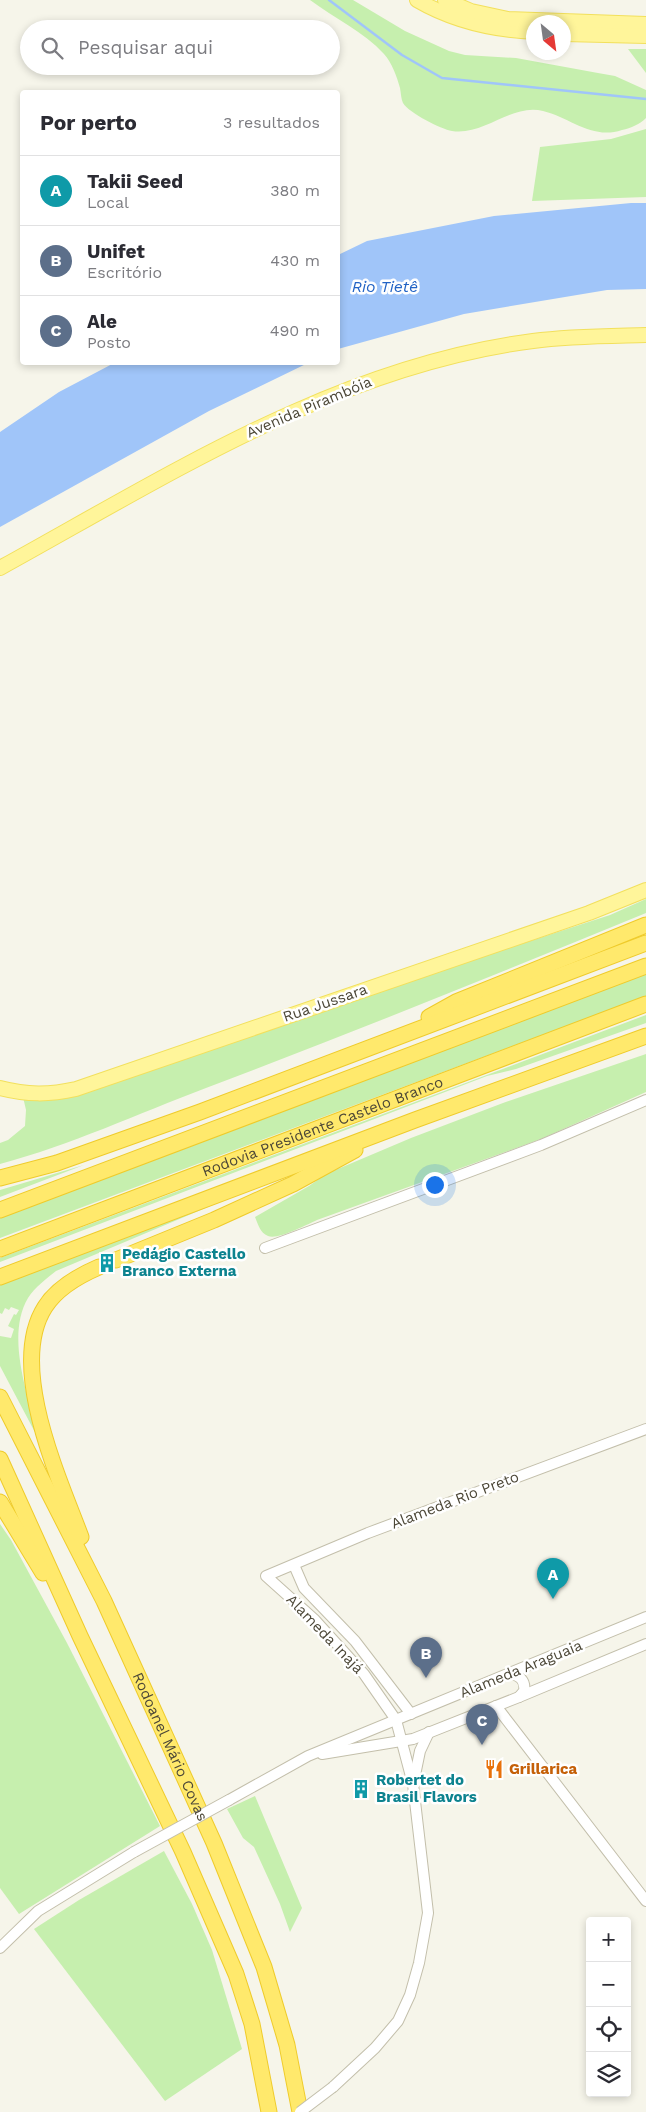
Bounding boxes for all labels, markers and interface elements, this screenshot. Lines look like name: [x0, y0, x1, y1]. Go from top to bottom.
north arrow: [526, 15, 571, 60]
search box: [20, 20, 340, 75]
icon: search: [38, 34, 66, 62]
text: Pesquisar aqui: [78, 36, 213, 59]
text: Por perto: [40, 110, 137, 135]
text: 3 resultados: [223, 113, 320, 132]
text: Takii Seed: [87, 170, 183, 193]
text: A: [51, 181, 61, 200]
text: 380 m: [270, 181, 320, 200]
text: Local: [87, 193, 129, 212]
text: Unifet: [87, 240, 145, 263]
text: B: [51, 251, 61, 270]
text: 430 m: [270, 251, 320, 270]
text: Escritório: [87, 263, 162, 282]
water label: Rio Tietê: [352, 277, 418, 296]
text: Ale: [87, 310, 117, 333]
text: C: [51, 321, 61, 340]
text: 490 m: [270, 321, 320, 340]
text: Posto: [87, 333, 131, 352]
street label: Avenida Pirambóia: [244, 372, 375, 442]
street label: Rua Jussara: [280, 980, 370, 1026]
street label: Rodovia Presidente Castelo Branco: [199, 1073, 446, 1181]
your location: [422, 1172, 448, 1198]
place label: Pedágio Castello Branco Externa: [122, 1245, 246, 1280]
building icon: Pedágio Castello Branco Externa: [96, 1252, 118, 1274]
street label: Alameda Rio Preto: [389, 1467, 521, 1533]
pin: A: [537, 1558, 569, 1599]
street label: Alameda Inajá: [283, 1591, 368, 1678]
street label: Alameda Araguaia: [457, 1636, 585, 1702]
pin: B: [410, 1637, 442, 1678]
street label: Rodoanel Mário Covas: [129, 1669, 212, 1824]
pin: C: [466, 1704, 498, 1745]
restaurant icon: Grillarica: [483, 1758, 505, 1780]
place label: Grillarica: [509, 1760, 578, 1778]
place label: Robertet do Brasil Flavors: [376, 1771, 477, 1806]
building icon: Robertet do Brasil Flavors: [350, 1778, 372, 1800]
map controls: [586, 1917, 631, 2097]
button: +: [586, 1917, 631, 1962]
button: −: [586, 1962, 631, 2007]
button: locate: [586, 2007, 631, 2052]
button: layers: [586, 2052, 631, 2097]

